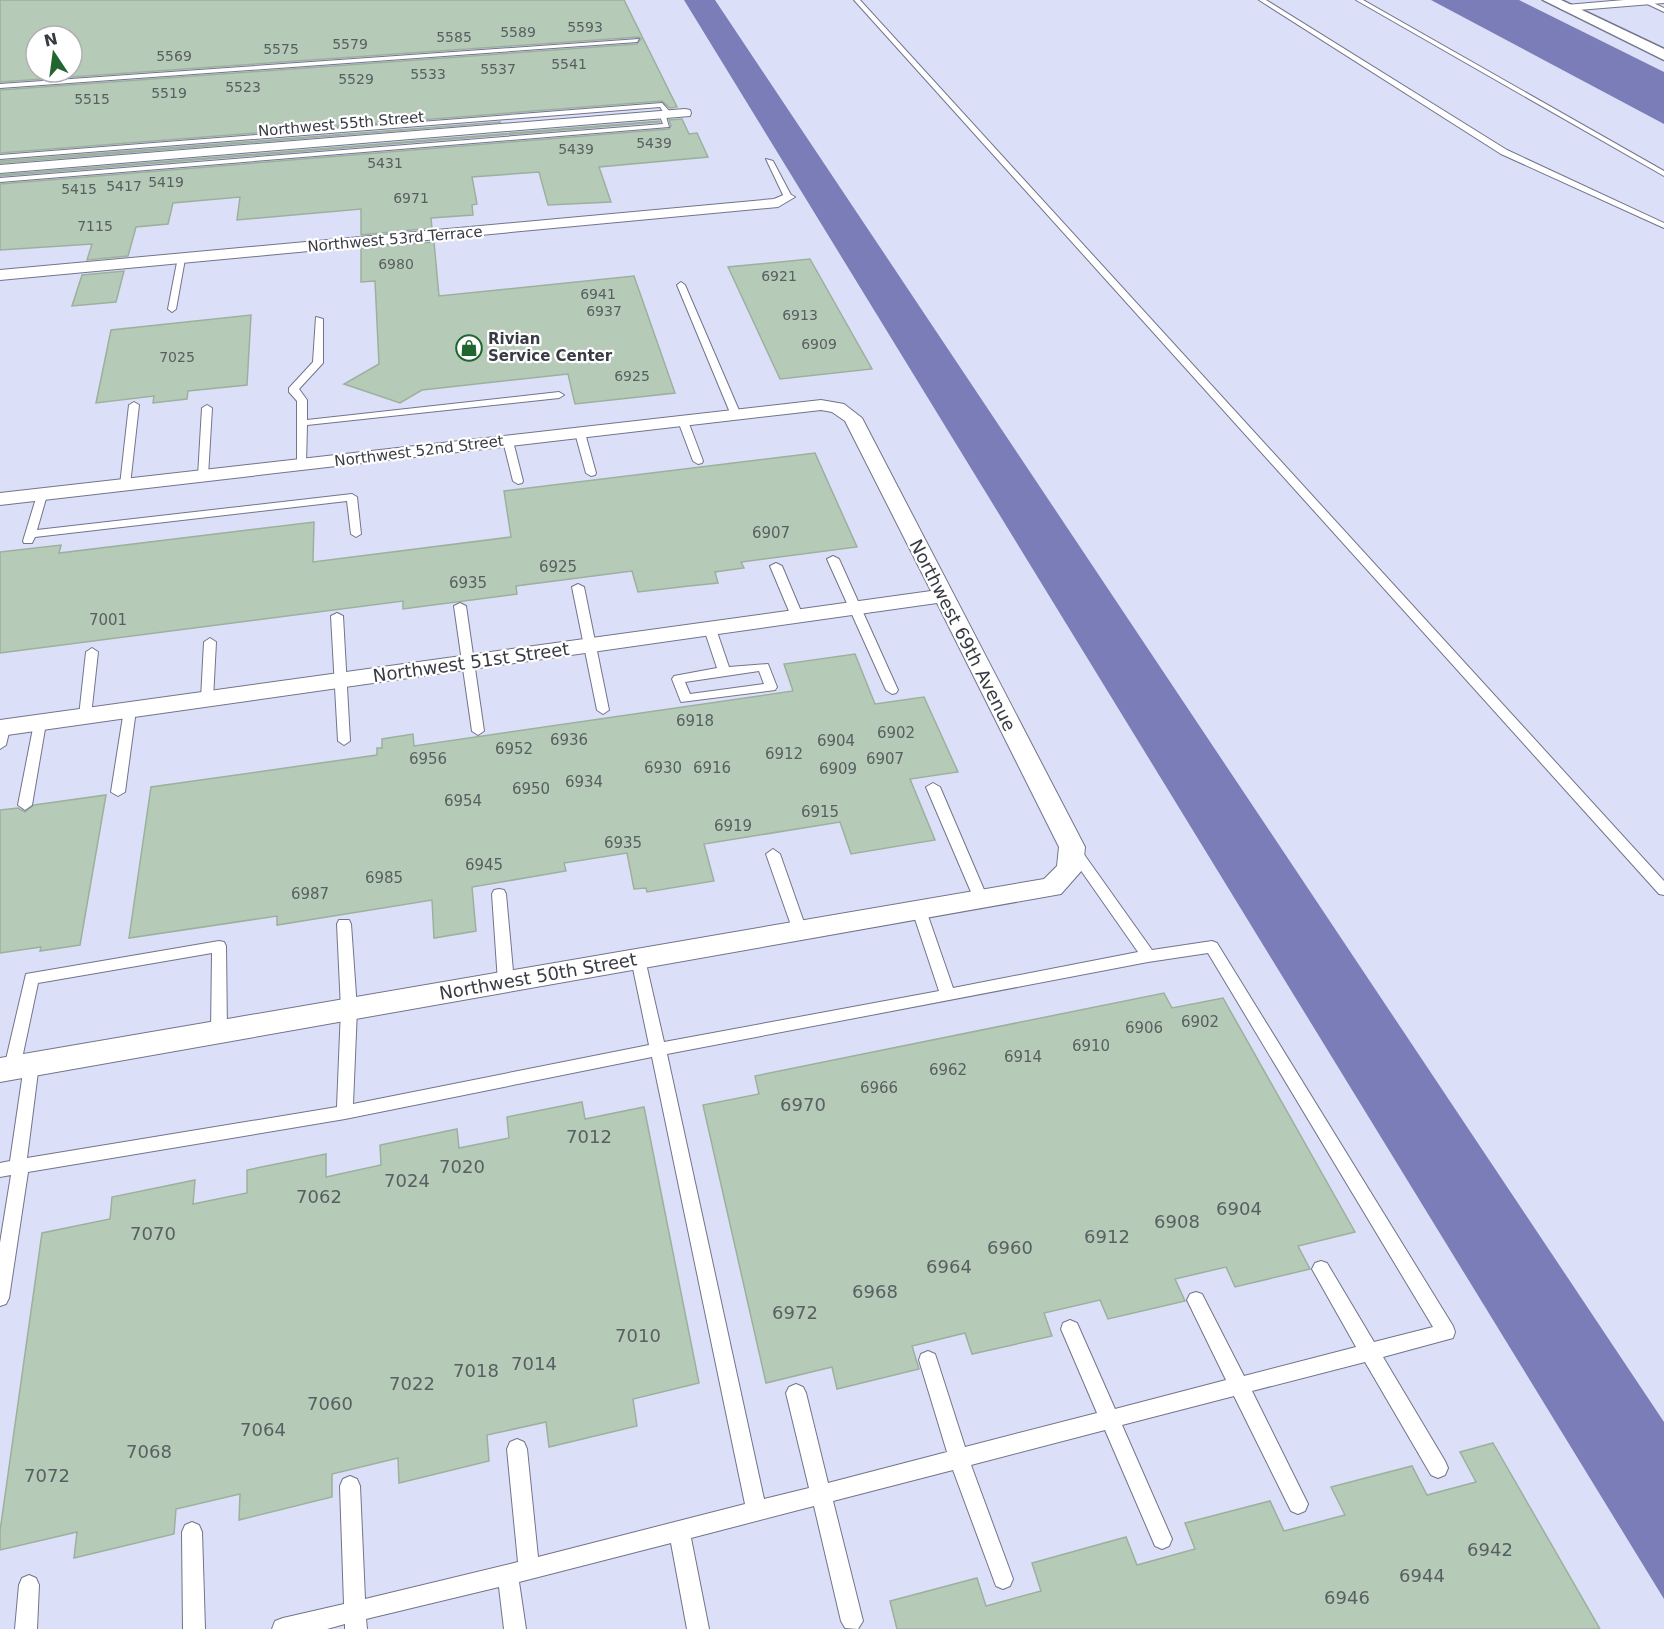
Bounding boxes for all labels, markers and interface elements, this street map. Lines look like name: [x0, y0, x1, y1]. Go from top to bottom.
house number: 5593: [567, 19, 603, 35]
north arrow: [24, 24, 84, 84]
house number: 5589: [500, 24, 536, 40]
text: N: [42, 29, 59, 51]
house number: 5585: [436, 29, 472, 45]
house number: 5579: [332, 36, 368, 52]
house number: 5575: [263, 41, 299, 57]
house number: 5569: [156, 48, 192, 64]
house number: 5541: [551, 56, 587, 72]
house number: 5537: [480, 61, 516, 77]
house number: 5533: [410, 66, 446, 82]
house number: 5529: [338, 71, 374, 87]
house number: 5523: [225, 79, 261, 95]
house number: 5519: [151, 85, 187, 101]
house number: 5515: [74, 91, 110, 107]
street label: Northwest 55th Street: [257, 108, 425, 140]
house number: 5439: [636, 135, 672, 151]
house number: 5439: [558, 141, 594, 157]
house number: 5431: [367, 155, 403, 171]
house number: 5419: [148, 174, 184, 190]
house number: 5417: [106, 178, 142, 194]
house number: 5415: [61, 181, 97, 197]
house number: 6971: [393, 190, 429, 206]
house number: 7115: [77, 218, 113, 234]
street label: Northwest 53rd Terrace: [307, 222, 483, 256]
house number: 6980: [378, 256, 414, 272]
house number: 6921: [761, 268, 797, 284]
house number: 6941: [580, 286, 616, 302]
house number: 6937: [586, 303, 622, 319]
house number: 6913: [782, 307, 818, 323]
place label: Rivian Service Center: [488, 330, 613, 365]
shop icon: Rivian Service Center: [454, 333, 484, 363]
house number: 6909: [801, 336, 837, 352]
house number: 7025: [159, 349, 195, 365]
house number: 6925: [614, 368, 650, 384]
street label: Northwest 52nd Street: [333, 432, 505, 470]
house number: 6907: [752, 524, 790, 542]
street label: Northwest 69th Avenue: [905, 536, 1021, 734]
house number: 6925: [539, 558, 577, 576]
house number: 6935: [449, 574, 487, 592]
house number: 7001: [89, 611, 127, 629]
street label: Northwest 51st Street: [371, 638, 571, 686]
house number: 6918: [676, 712, 714, 730]
house number: 6902: [877, 724, 915, 742]
house number: 6936: [550, 731, 588, 749]
house number: 6904: [817, 732, 855, 750]
house number: 6952: [495, 740, 533, 758]
house number: 6912: [765, 745, 803, 763]
house number: 6956: [409, 750, 447, 768]
house number: 6907: [866, 750, 904, 768]
house number: 6930: [644, 759, 682, 777]
house number: 6916: [693, 759, 731, 777]
house number: 6909: [819, 760, 857, 778]
house number: 6934: [565, 773, 603, 791]
house number: 6950: [512, 780, 550, 798]
house number: 6954: [444, 792, 482, 810]
house number: 6915: [801, 803, 839, 821]
house number: 6919: [714, 817, 752, 835]
house number: 6935: [604, 834, 642, 852]
house number: 6945: [465, 856, 503, 874]
house number: 6985: [365, 869, 403, 887]
house number: 6987: [291, 885, 329, 903]
street label: Northwest 50th Street: [438, 948, 638, 1004]
house number: 6902: [1181, 1013, 1219, 1031]
house number: 6906: [1125, 1019, 1163, 1037]
house number: 6910: [1072, 1037, 1110, 1055]
house number: 6914: [1004, 1048, 1042, 1066]
house number: 6962: [929, 1061, 967, 1079]
house number: 6966: [860, 1079, 898, 1097]
house number: 6970: [780, 1094, 826, 1115]
house number: 7012: [566, 1126, 612, 1147]
house number: 7020: [439, 1156, 485, 1177]
house number: 7024: [384, 1170, 430, 1191]
house number: 7062: [296, 1186, 342, 1207]
house number: 6904: [1216, 1198, 1262, 1219]
house number: 6908: [1154, 1211, 1200, 1232]
house number: 7070: [130, 1223, 176, 1244]
house number: 6912: [1084, 1226, 1130, 1247]
house number: 6960: [987, 1237, 1033, 1258]
house number: 6964: [926, 1256, 972, 1277]
house number: 6968: [852, 1281, 898, 1302]
house number: 6972: [772, 1302, 818, 1323]
house number: 7010: [615, 1325, 661, 1346]
house number: 7014: [511, 1353, 557, 1374]
house number: 7018: [453, 1360, 499, 1381]
house number: 7022: [389, 1373, 435, 1394]
house number: 7060: [307, 1393, 353, 1414]
house number: 7064: [240, 1419, 286, 1440]
house number: 7068: [126, 1441, 172, 1462]
house number: 7072: [24, 1465, 70, 1486]
house number: 6942: [1467, 1539, 1513, 1560]
house number: 6944: [1399, 1565, 1445, 1586]
house number: 6946: [1324, 1587, 1370, 1608]

